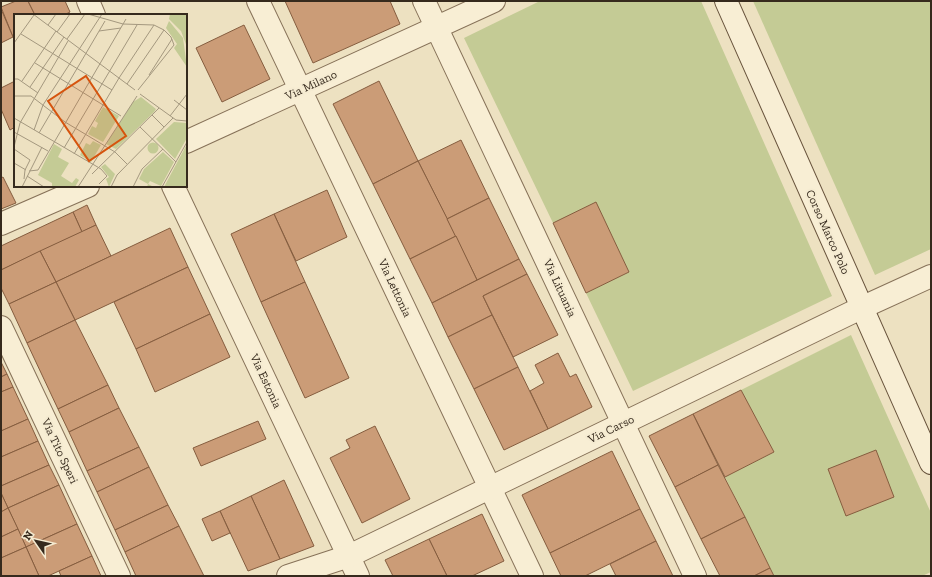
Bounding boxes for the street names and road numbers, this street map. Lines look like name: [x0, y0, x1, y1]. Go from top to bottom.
street label: Via Milano: [282, 67, 339, 103]
street label: Corso Marco Polo: [803, 188, 853, 276]
street label: Via Lettonia: [375, 256, 415, 320]
street label: Via Lituania: [540, 256, 580, 319]
street label: Via Estonia: [247, 351, 285, 411]
street label: Via Carso: [585, 412, 636, 447]
street label: Via Tito Speri: [38, 415, 81, 486]

